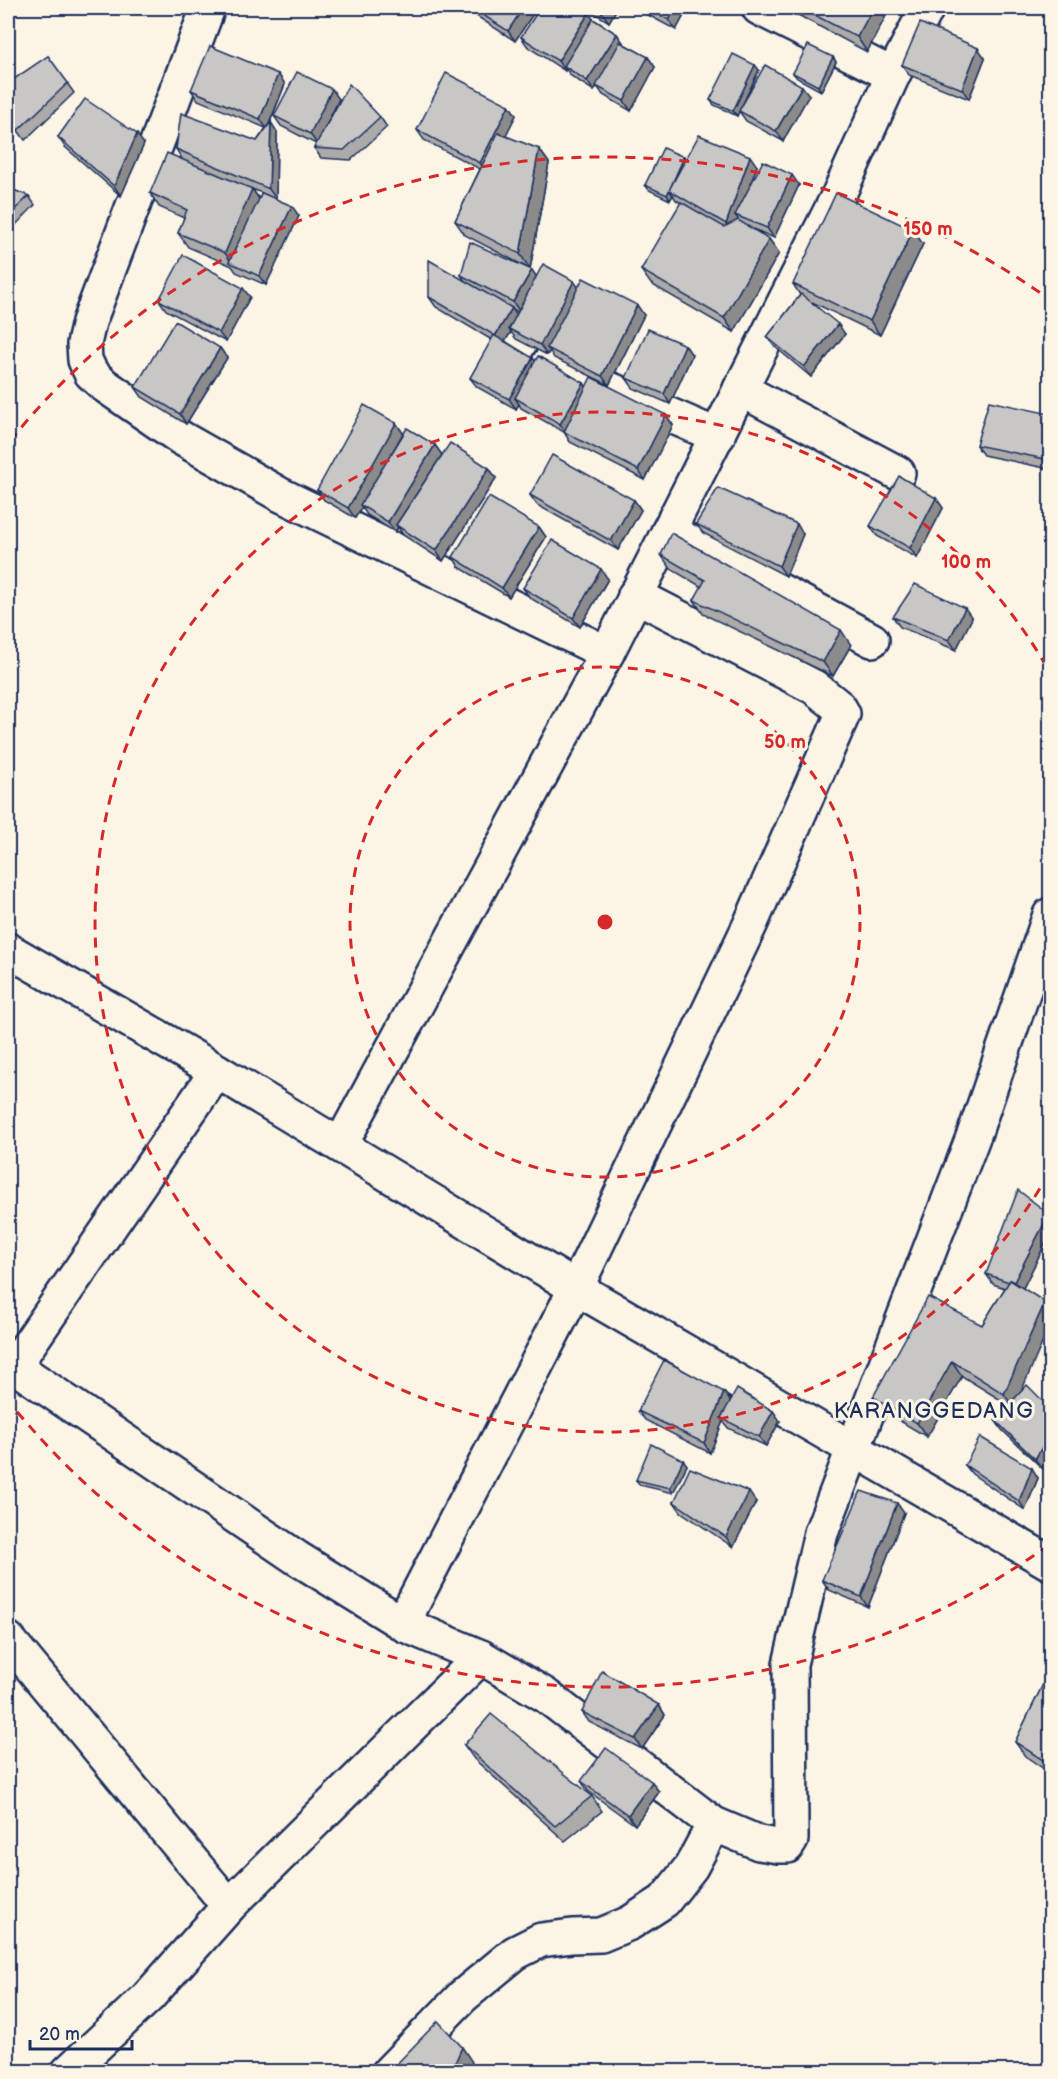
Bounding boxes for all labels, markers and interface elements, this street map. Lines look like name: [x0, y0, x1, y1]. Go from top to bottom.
text: 150 m: [903, 219, 953, 240]
text: 100 m: [941, 552, 991, 573]
text: 50 m: [764, 732, 806, 753]
centre of rings: [595, 912, 615, 932]
district label: KARANGGEDANG: [834, 1398, 1034, 1425]
scale bar: [30, 2013, 132, 2051]
text: 20 m: [39, 2024, 80, 2045]

